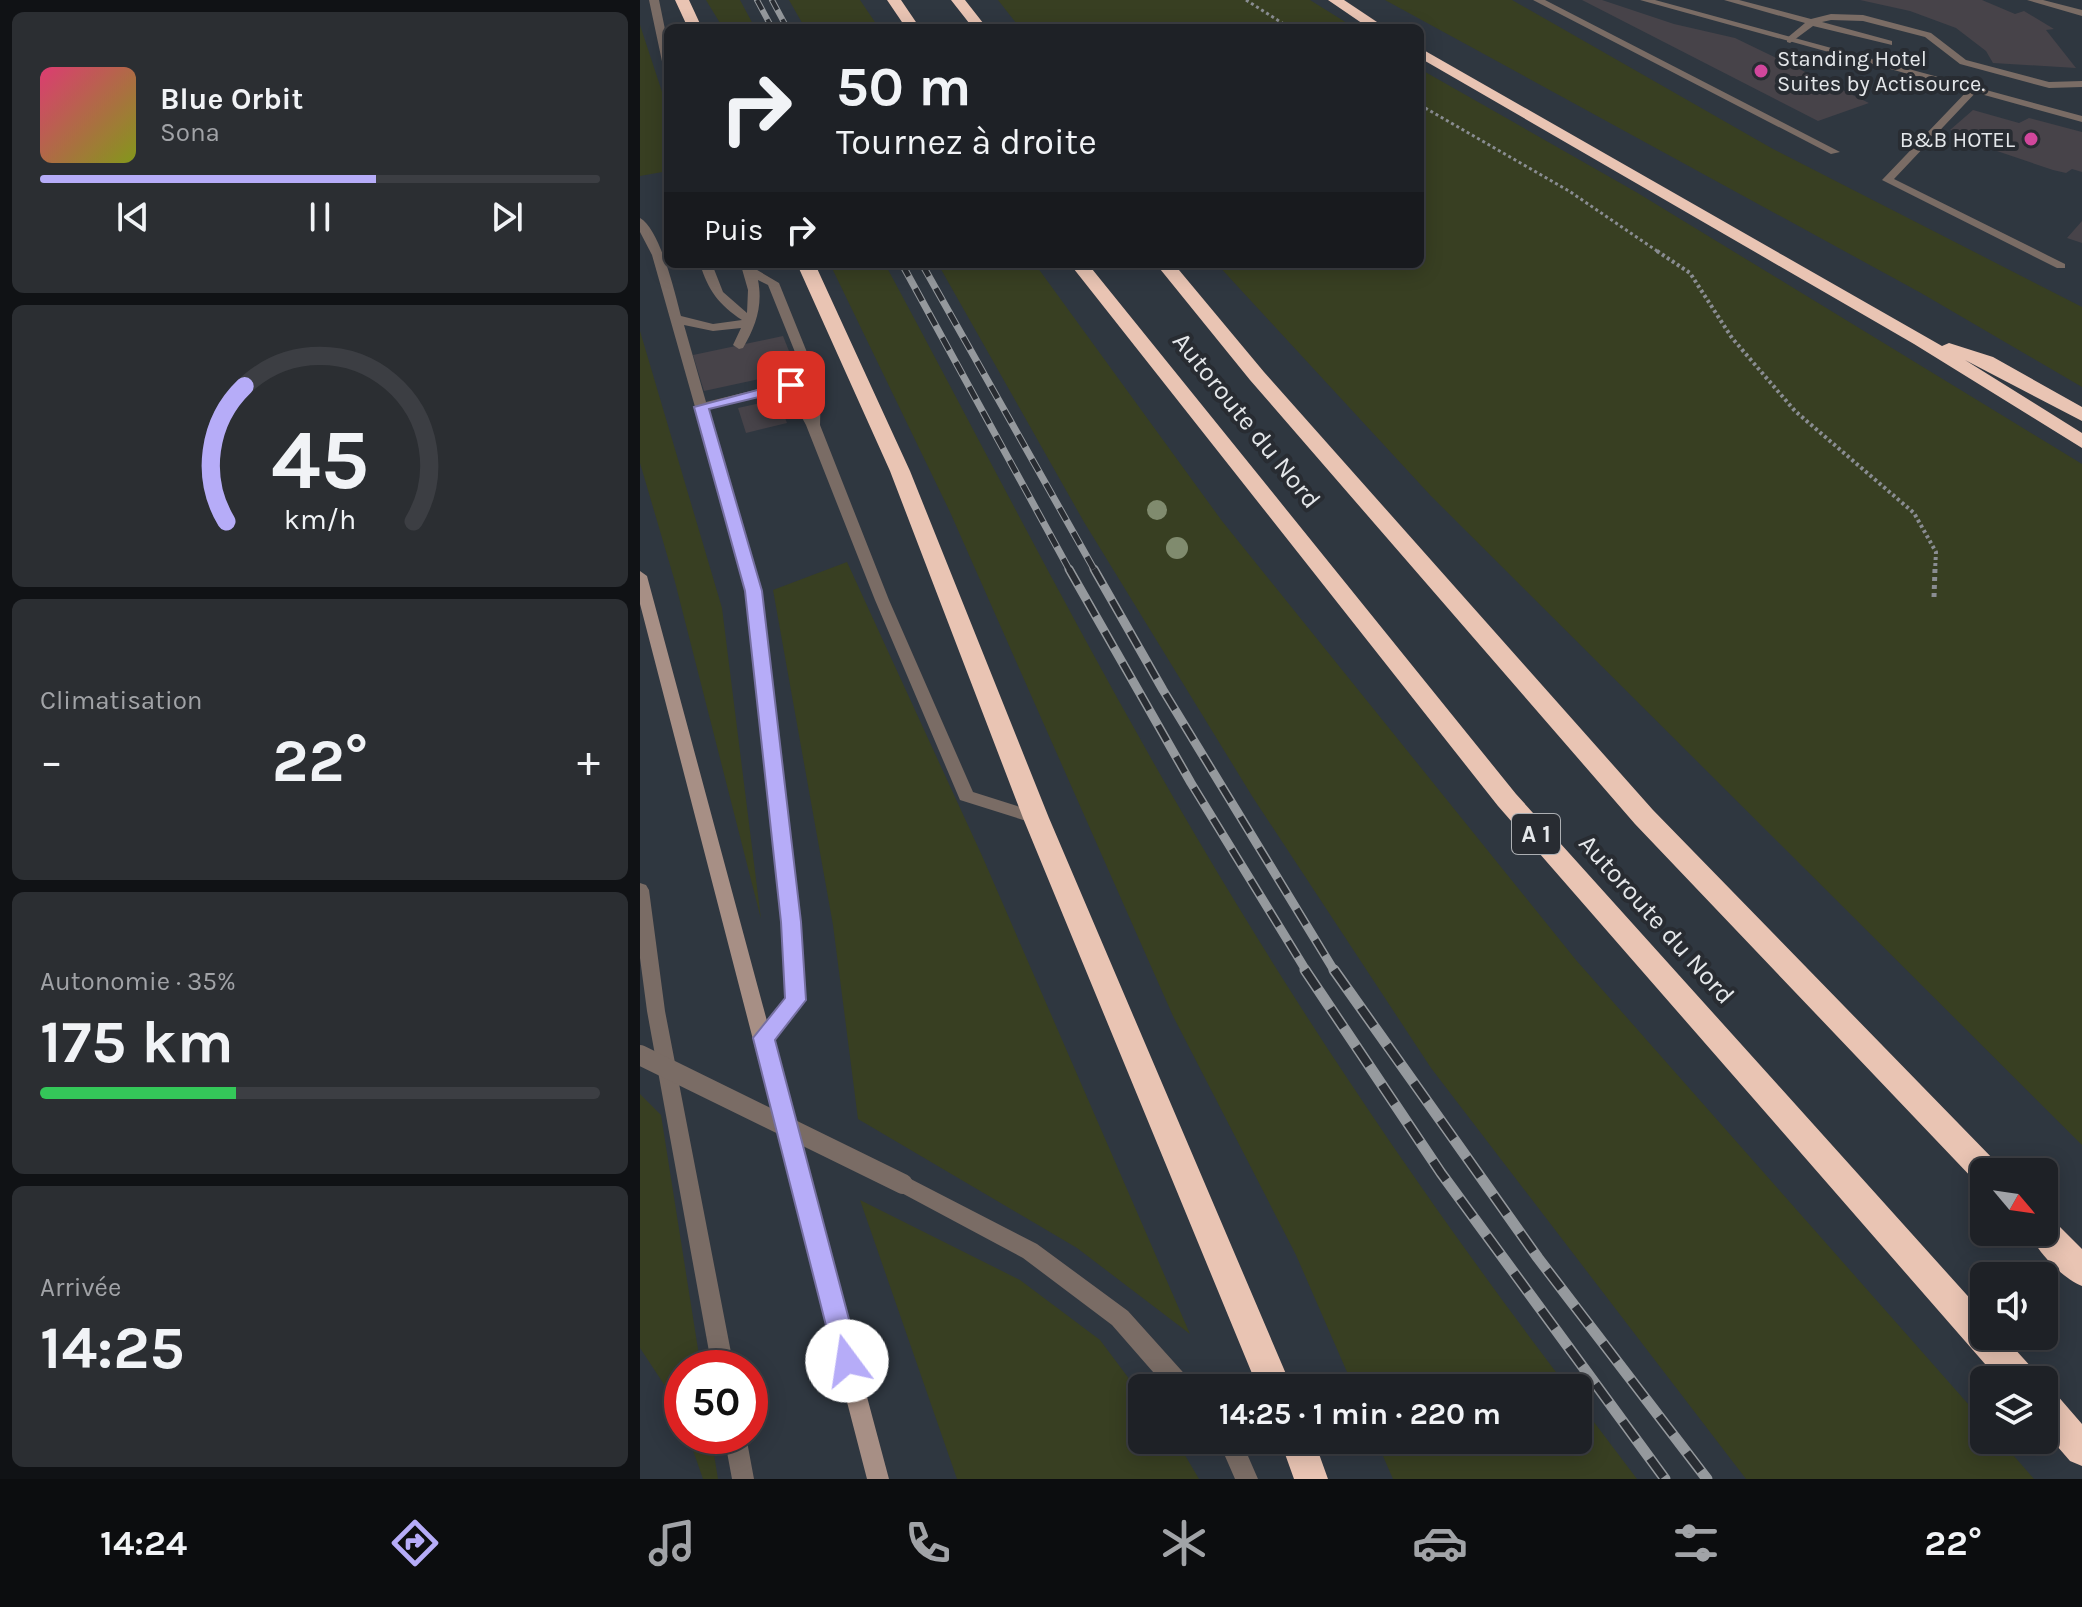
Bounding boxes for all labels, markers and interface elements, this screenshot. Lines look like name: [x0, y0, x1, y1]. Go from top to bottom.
place label: Standing Hotel Suites by Actisource.: [1777, 46, 1985, 97]
text: 50 m: [836, 54, 971, 119]
icon: right: [704, 56, 808, 160]
marker: Standing Hotel Suites by Actisource.: [1752, 62, 1770, 80]
text: Blue Orbit: [160, 81, 303, 117]
text: Sona: [160, 117, 220, 148]
text: Tournez à droite: [836, 121, 1097, 163]
place label: B&B HOTEL: [1900, 127, 2016, 153]
marker: B&B HOTEL: [2022, 130, 2040, 148]
icon: previous: [111, 195, 155, 239]
icon: pause: [298, 195, 342, 239]
icon: next: [485, 195, 529, 239]
icon: right: [779, 208, 823, 252]
text: Puis: [704, 212, 763, 248]
street label: Autoroute du Nord: [1166, 326, 1327, 515]
pin: [757, 351, 825, 419]
icon: arrive: [769, 363, 813, 407]
text: 45: [271, 412, 369, 509]
text: km/h: [284, 503, 356, 536]
text: Climatisation: [40, 685, 203, 716]
text: 22°: [272, 726, 368, 796]
text: −: [40, 736, 63, 787]
text: +: [577, 736, 600, 787]
road number: A 1: [1512, 814, 1560, 854]
street label: Autoroute du Nord: [1572, 828, 1741, 1011]
text: Autonomie · 35%: [40, 966, 236, 997]
text: 175 km: [40, 1007, 234, 1077]
north arrow: [1970, 1158, 2058, 1246]
map controls: [1970, 1158, 2058, 1454]
button: sound: [1970, 1262, 2058, 1350]
text: Arrivée: [40, 1272, 121, 1303]
text: 14:25: [40, 1313, 184, 1383]
position arrow: [805, 1319, 889, 1403]
speed limit sign: 50: [664, 1350, 768, 1454]
button: layers: [1970, 1366, 2058, 1454]
text: 14:25 · 1 min · 220 m: [1219, 1396, 1501, 1432]
icon: directions: [387, 1515, 443, 1571]
icon: music: [644, 1515, 700, 1571]
icon: phone: [900, 1515, 956, 1571]
icon: climate: [1156, 1515, 1212, 1571]
icon: car: [1412, 1515, 1468, 1571]
icon: filters: [1668, 1515, 1724, 1571]
text: 14:24: [100, 1522, 187, 1564]
text: 22°: [1924, 1522, 1982, 1564]

